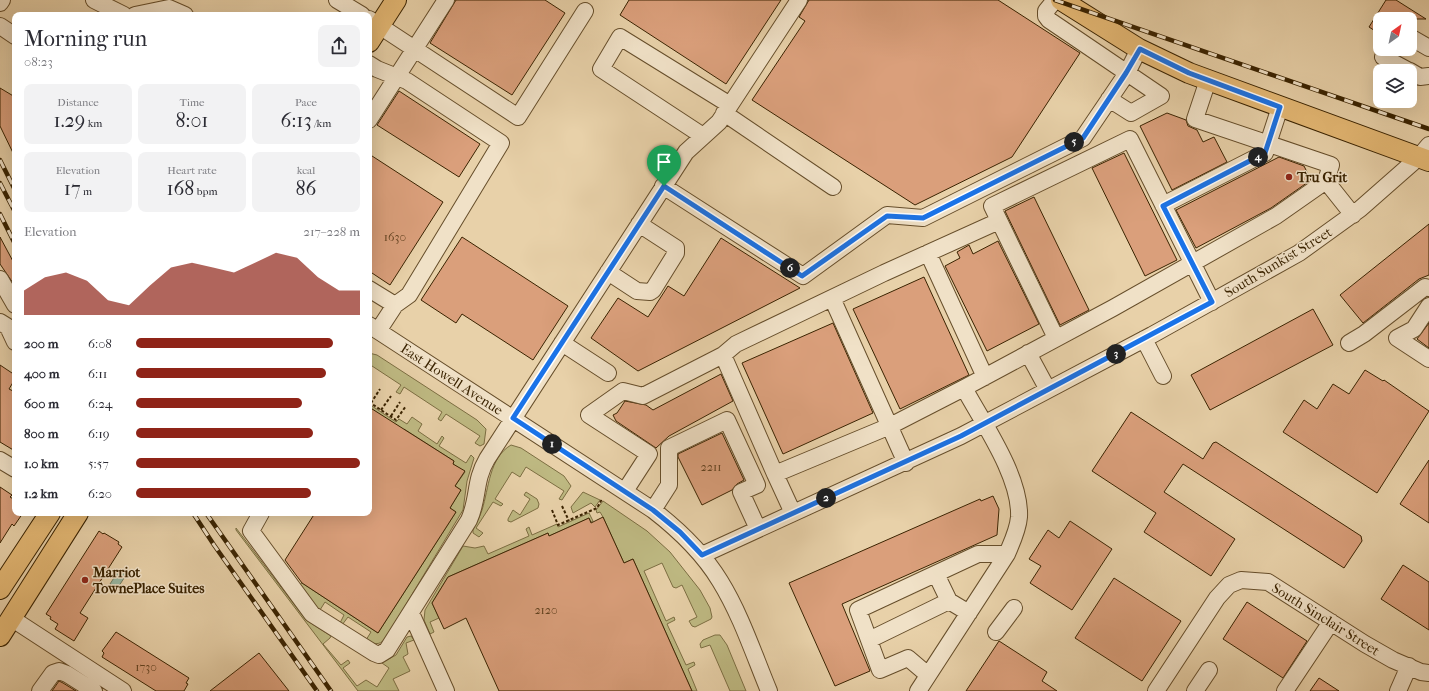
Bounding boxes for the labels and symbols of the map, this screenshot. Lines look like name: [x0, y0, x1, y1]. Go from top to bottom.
north arrow: [1373, 12, 1417, 56]
pin: 5: [1064, 132, 1084, 152]
pin: [647, 145, 681, 186]
pin: 4: [1248, 147, 1268, 167]
place label: Tru Grit: [1296, 169, 1348, 186]
marker: Tru Grit: [1284, 172, 1294, 182]
street label: South Sunkist Street: [1221, 224, 1335, 301]
house number: 1630: [384, 230, 406, 244]
pin: 6: [780, 258, 800, 278]
street label: East Howell Avenue: [397, 340, 506, 419]
pin: 3: [1106, 344, 1126, 364]
pin: 1: [542, 434, 562, 454]
house number: 2211: [701, 460, 721, 474]
pin: 2: [816, 488, 836, 508]
place label: Marriot TownePlace Suites: [92, 564, 205, 597]
marker: Marriot TownePlace Suites: [80, 575, 90, 585]
street label: South Sinclair Street: [1269, 579, 1383, 659]
house number: 2120: [534, 603, 558, 617]
house number: 1730: [135, 660, 157, 674]

